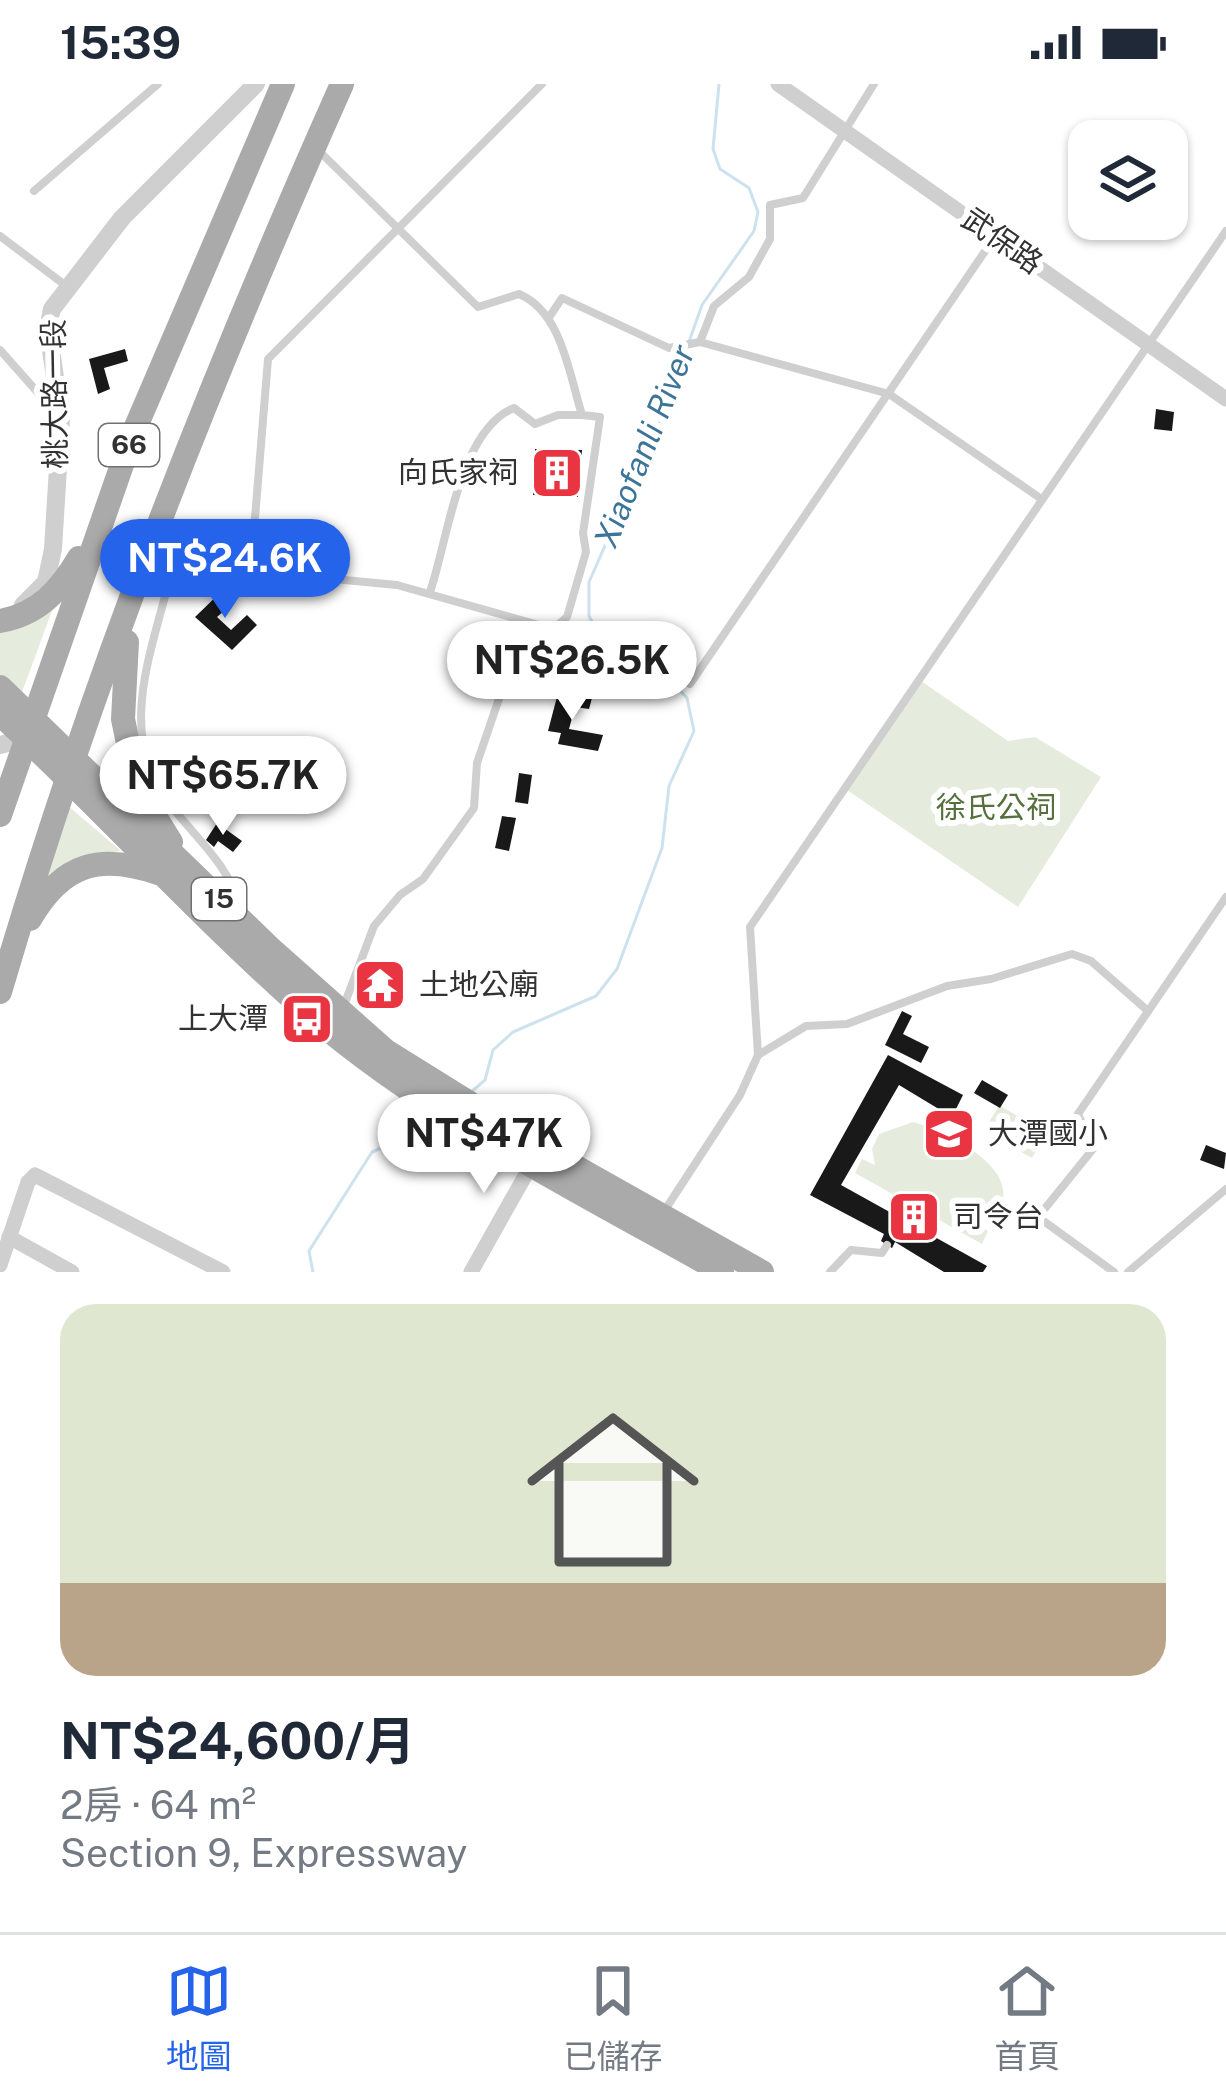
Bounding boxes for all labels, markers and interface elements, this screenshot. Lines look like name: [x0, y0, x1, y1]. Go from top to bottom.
text: 15:39: [60, 16, 181, 69]
map controls: [1068, 120, 1188, 240]
button: layers: [1068, 120, 1188, 240]
street label: 武保路: [955, 200, 1050, 281]
street label: 桃大路一段: [35, 319, 73, 469]
water label: Xiaofanli River: [586, 339, 702, 553]
road number: 66: [99, 424, 159, 466]
building icon: 向氏家祠: [529, 445, 585, 501]
place label: 向氏家祠: [398, 454, 518, 490]
pin: NT$24.6K: [101, 519, 349, 621]
text: NT$24.6K: [127, 535, 323, 581]
pin: NT$26.5K: [448, 621, 696, 723]
text: NT$26.5K: [474, 637, 670, 683]
pin: NT$65.7K: [99, 736, 347, 838]
text: NT$65.7K: [127, 752, 319, 798]
park label: 徐氏公祠: [936, 789, 1056, 825]
road number: 15: [192, 878, 246, 920]
temple icon: 土地公廟: [352, 957, 408, 1013]
place label: 土地公廟: [419, 966, 539, 1002]
bus stop icon: 上大潭: [279, 991, 335, 1047]
place label: 上大潭: [178, 1000, 268, 1036]
pin: NT$47K: [386, 1094, 582, 1196]
school or university icon: 大潭國小: [921, 1106, 977, 1162]
text: NT$47K: [404, 1110, 564, 1156]
place label: 大潭國小: [988, 1115, 1108, 1151]
building icon: 司令台: [886, 1189, 942, 1245]
place label: 司令台: [953, 1198, 1043, 1234]
icon: home: [505, 1382, 721, 1598]
text: NT$24,600/月: [60, 1711, 416, 1770]
text: 2房 · 64 m²: [60, 1782, 256, 1828]
text: Section 9, Expressway: [60, 1830, 467, 1876]
tab: 地圖: [166, 1958, 232, 2078]
tab: 已儲存: [563, 1958, 662, 2078]
tab: 首頁: [994, 1958, 1060, 2078]

